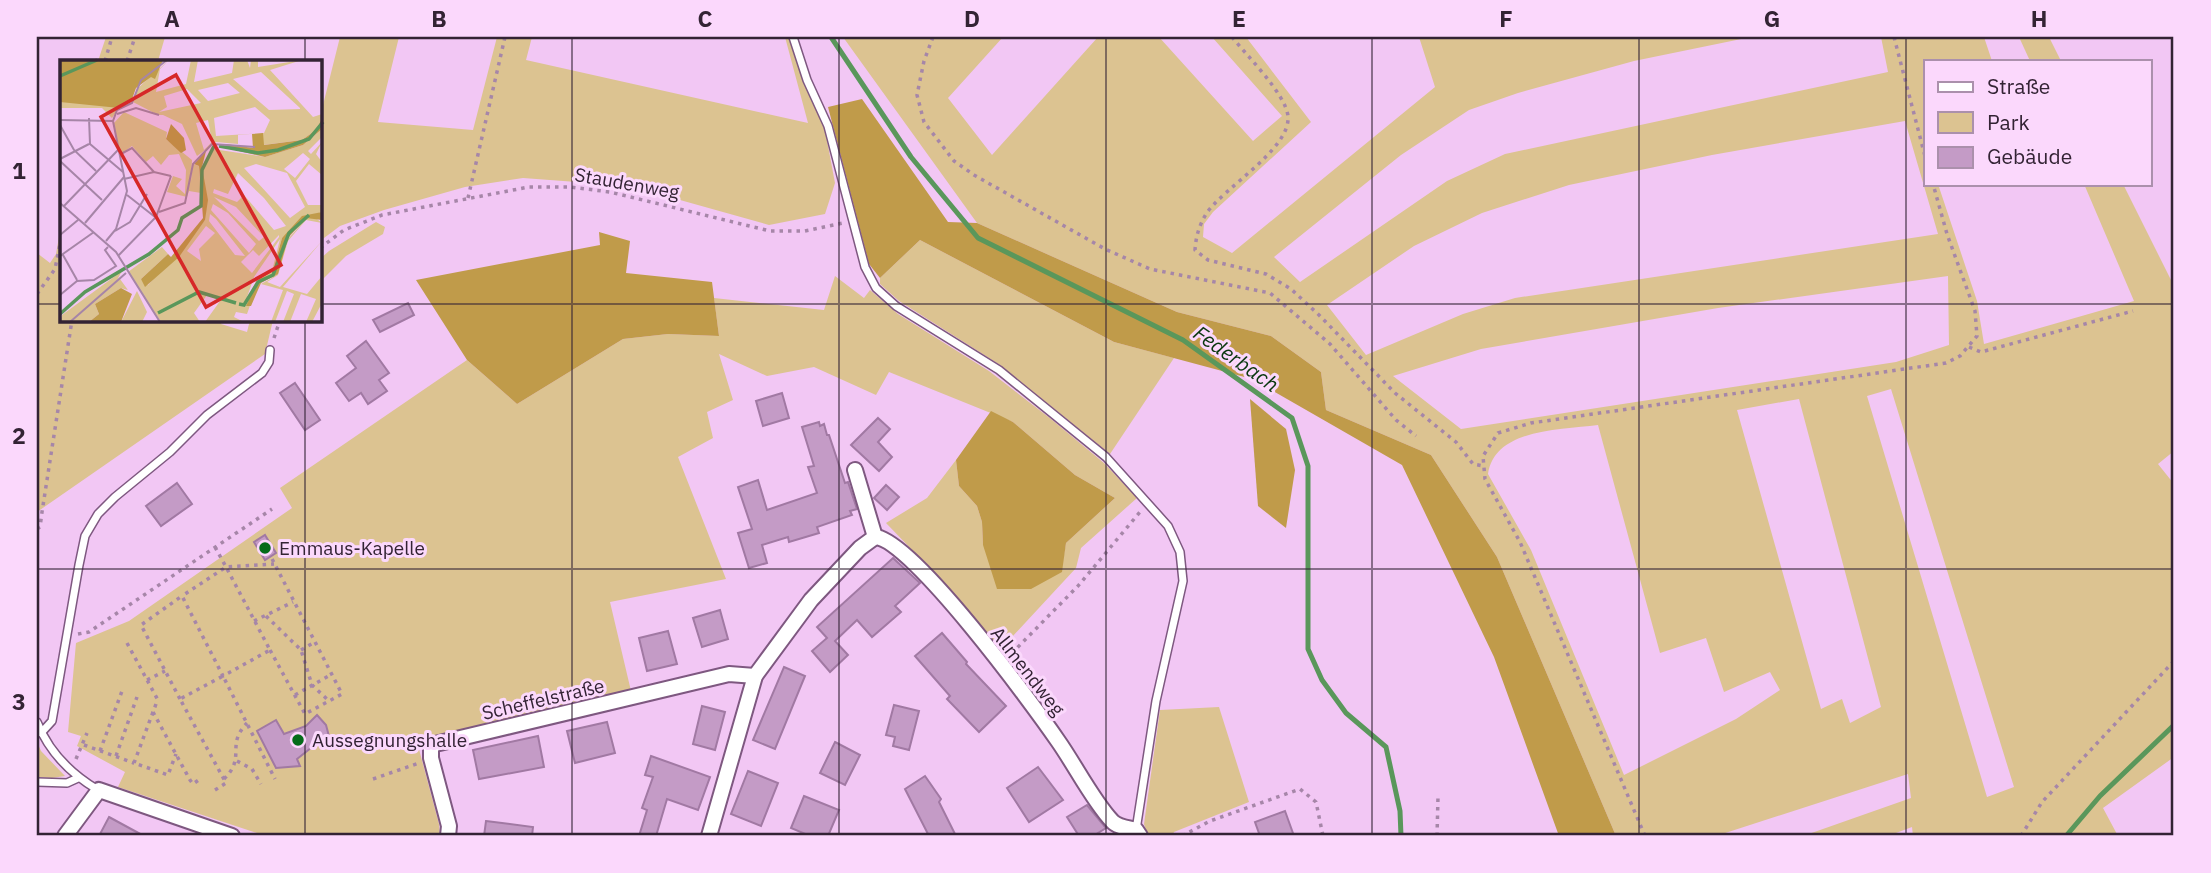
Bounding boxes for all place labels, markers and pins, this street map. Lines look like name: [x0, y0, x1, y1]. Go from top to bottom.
place label: Emmaus-Kapelle: [279, 536, 425, 560]
marker: Emmaus-Kapelle: [257, 540, 273, 556]
place label: Aussegnungshalle: [312, 728, 467, 752]
marker: Aussegnungshalle: [290, 732, 306, 748]

